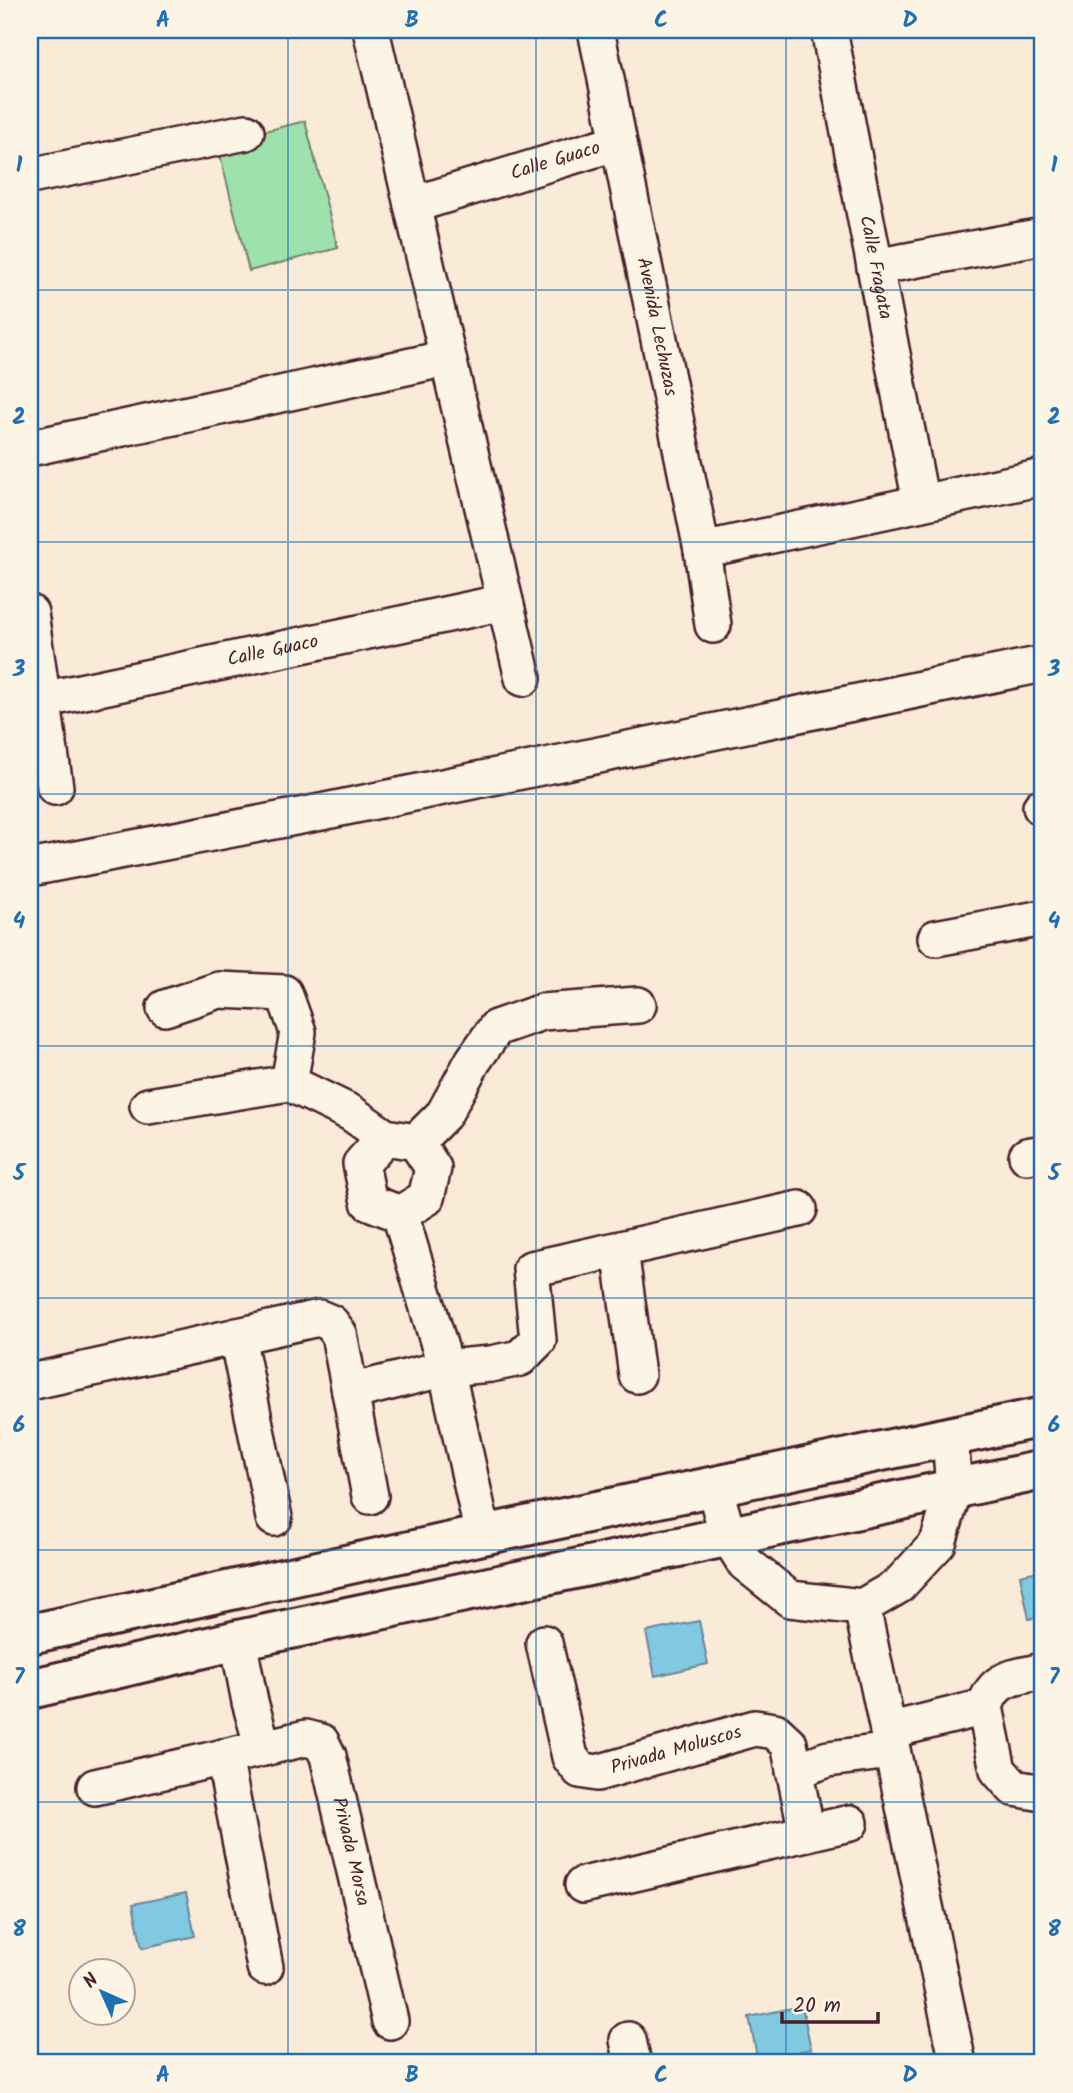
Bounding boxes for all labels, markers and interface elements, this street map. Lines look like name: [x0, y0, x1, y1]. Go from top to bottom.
text: A: [156, 3, 170, 39]
text: B: [405, 3, 419, 39]
text: C: [654, 3, 668, 39]
text: D: [902, 3, 918, 39]
street label: Calle Guaco: [507, 133, 604, 189]
text: 1: [16, 148, 23, 184]
text: 1: [1051, 148, 1058, 184]
street label: Calle Fragata: [850, 213, 900, 322]
street label: Avenida Lechuzas: [628, 255, 685, 399]
text: 2: [12, 400, 26, 436]
text: 2: [1047, 400, 1061, 436]
street label: Calle Guaco: [225, 627, 321, 675]
text: 3: [12, 652, 26, 688]
text: 3: [1047, 652, 1061, 688]
text: 4: [13, 904, 26, 940]
text: 4: [1048, 904, 1061, 940]
text: 5: [12, 1156, 27, 1192]
text: 5: [1047, 1156, 1062, 1192]
text: 6: [13, 1408, 25, 1444]
text: 6: [1048, 1408, 1060, 1444]
text: 7: [14, 1660, 26, 1696]
text: 7: [1049, 1660, 1061, 1696]
street label: Privada Moluscos: [607, 1718, 745, 1783]
street label: Privada Morsa: [323, 1794, 378, 1909]
text: 8: [12, 1912, 26, 1948]
text: 8: [1047, 1912, 1061, 1948]
north arrow: [66, 1956, 136, 2026]
text: N: [77, 1967, 106, 1996]
scale bar: [782, 1981, 879, 2025]
text: 20 m: [793, 1990, 841, 2023]
text: A: [156, 2058, 170, 2093]
text: B: [405, 2058, 419, 2093]
text: C: [654, 2058, 668, 2093]
text: D: [902, 2058, 918, 2093]

